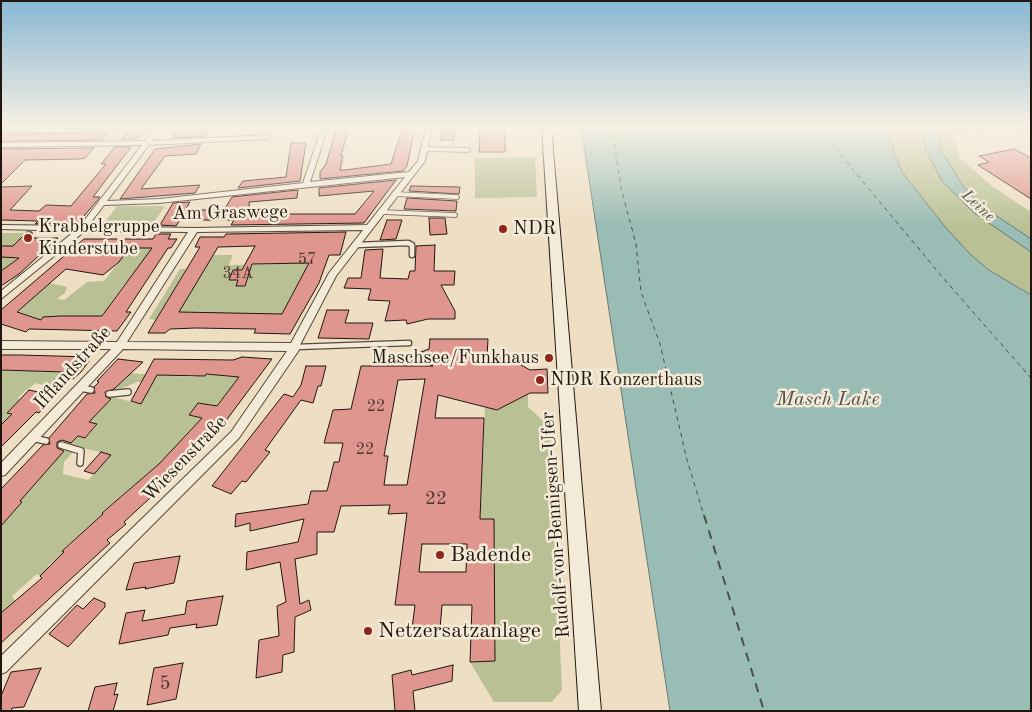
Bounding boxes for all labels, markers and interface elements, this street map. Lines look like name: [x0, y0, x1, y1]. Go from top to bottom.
water label: Leine: [957, 186, 999, 226]
street label: Am Graswege: [172, 201, 288, 225]
place label: Krabbelgruppe Kinderstube: [38, 216, 159, 260]
place label: NDR: [513, 218, 556, 240]
marker: NDR: [497, 223, 509, 235]
marker: Krabbelgruppe Kinderstube: [22, 232, 34, 244]
house number: 57: [298, 250, 316, 270]
house number: 34A: [223, 264, 253, 284]
street label: Ifflandstraße: [30, 322, 116, 414]
place label: Maschsee/Funkhaus: [371, 347, 539, 369]
marker: Maschsee/Funkhaus: [543, 352, 555, 364]
place label: NDR Konzerthaus: [550, 369, 702, 391]
marker: NDR Konzerthaus: [534, 374, 546, 386]
water label: Masch Lake: [776, 388, 880, 412]
house number: 22: [367, 397, 385, 417]
street label: Wiesenstraße: [138, 411, 232, 507]
street label: Rudolf-von-Bennigsen-Ufer: [537, 411, 575, 639]
house number: 22: [356, 440, 374, 460]
house number: 22: [425, 488, 447, 510]
place label: Badende: [450, 542, 531, 568]
marker: Badende: [434, 549, 446, 561]
place label: Netzersatzanlage: [378, 618, 541, 644]
marker: Netzersatzanlage: [362, 625, 374, 637]
house number: 5: [159, 673, 171, 695]

